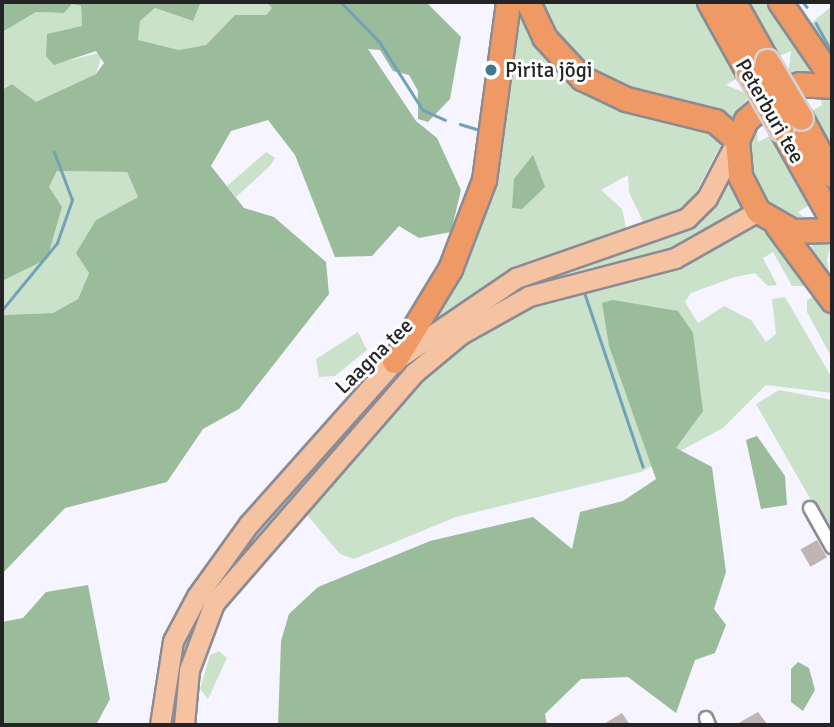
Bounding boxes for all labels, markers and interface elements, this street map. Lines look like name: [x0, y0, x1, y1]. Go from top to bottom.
street label: Peterburi tee: [730, 54, 810, 168]
place label: Pirita jõgi: [505, 57, 592, 83]
marker: Pirita jõgi: [483, 62, 499, 78]
street label: Laagna tee: [330, 313, 418, 399]

